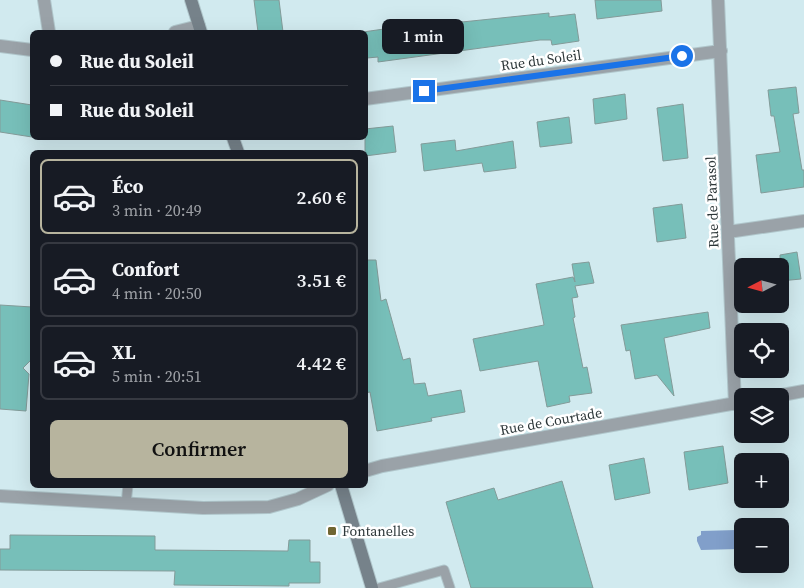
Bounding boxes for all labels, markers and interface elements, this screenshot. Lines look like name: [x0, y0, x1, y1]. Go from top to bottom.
callout: 1 min: [383, 18, 465, 54]
text: 1 min: [402, 25, 444, 47]
street label: Rue du Soleil: [500, 44, 582, 76]
route start: [671, 45, 693, 67]
text: Rue du Soleil: [80, 48, 194, 74]
route end: [413, 80, 435, 102]
text: Rue du Soleil: [80, 97, 194, 123]
street label: Rue de Parasol: [700, 156, 724, 248]
text: Éco: [112, 173, 144, 199]
icon: car: [52, 174, 97, 219]
text: 2.60 €: [297, 184, 346, 210]
text: 3 min · 20:49: [112, 199, 202, 221]
text: Confort: [112, 256, 179, 282]
icon: car: [52, 257, 97, 302]
north arrow: [734, 258, 789, 312]
map controls: [734, 258, 789, 573]
text: 3.51 €: [297, 267, 346, 293]
text: 4 min · 20:50: [112, 282, 202, 304]
button: locate: [734, 323, 789, 378]
text: XL: [112, 339, 135, 365]
icon: car: [52, 340, 97, 385]
text: 4.42 €: [297, 350, 346, 376]
text: 5 min · 20:51: [112, 365, 202, 387]
button: layers: [734, 388, 789, 443]
street label: Rue de Courtade: [498, 402, 604, 440]
button: Confirmer: [50, 420, 348, 478]
button: +: [734, 453, 789, 508]
button: −: [734, 518, 789, 573]
place label: Fontanelles: [342, 521, 414, 541]
marker: Fontanelles: [326, 525, 338, 537]

